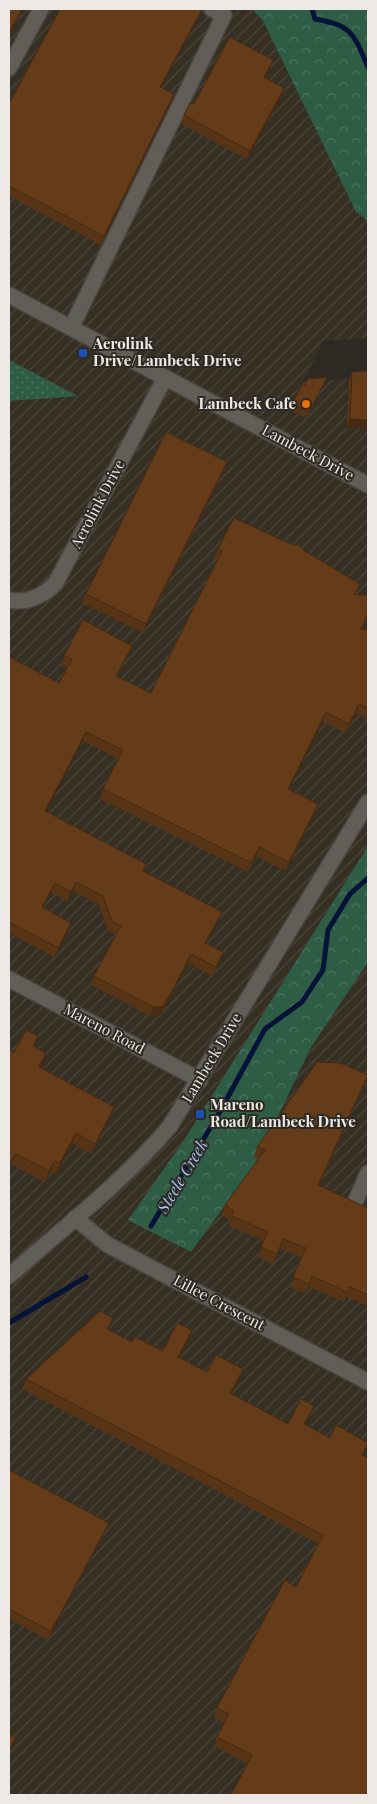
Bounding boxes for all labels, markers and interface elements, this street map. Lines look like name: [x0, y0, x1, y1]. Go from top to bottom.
place label: Aerolink Drive/Lambeck Drive: [92, 333, 242, 370]
marker: Aerolink Drive/Lambeck Drive: [77, 347, 89, 359]
place label: Lambeck Cafe: [199, 393, 296, 413]
marker: Lambeck Cafe: [300, 398, 312, 410]
street label: Lambeck Drive: [259, 419, 358, 485]
street label: Aerolink Drive: [65, 456, 129, 552]
street label: Mareno Road: [60, 998, 149, 1058]
street label: Lambeck Drive: [176, 1009, 246, 1106]
place label: Mareno Road/Lambeck Drive: [210, 1094, 356, 1131]
marker: Mareno Road/Lambeck Drive: [194, 1108, 206, 1120]
water label: Steele Creek: [151, 1135, 212, 1217]
street label: Lillee Crescent: [170, 1270, 269, 1335]

